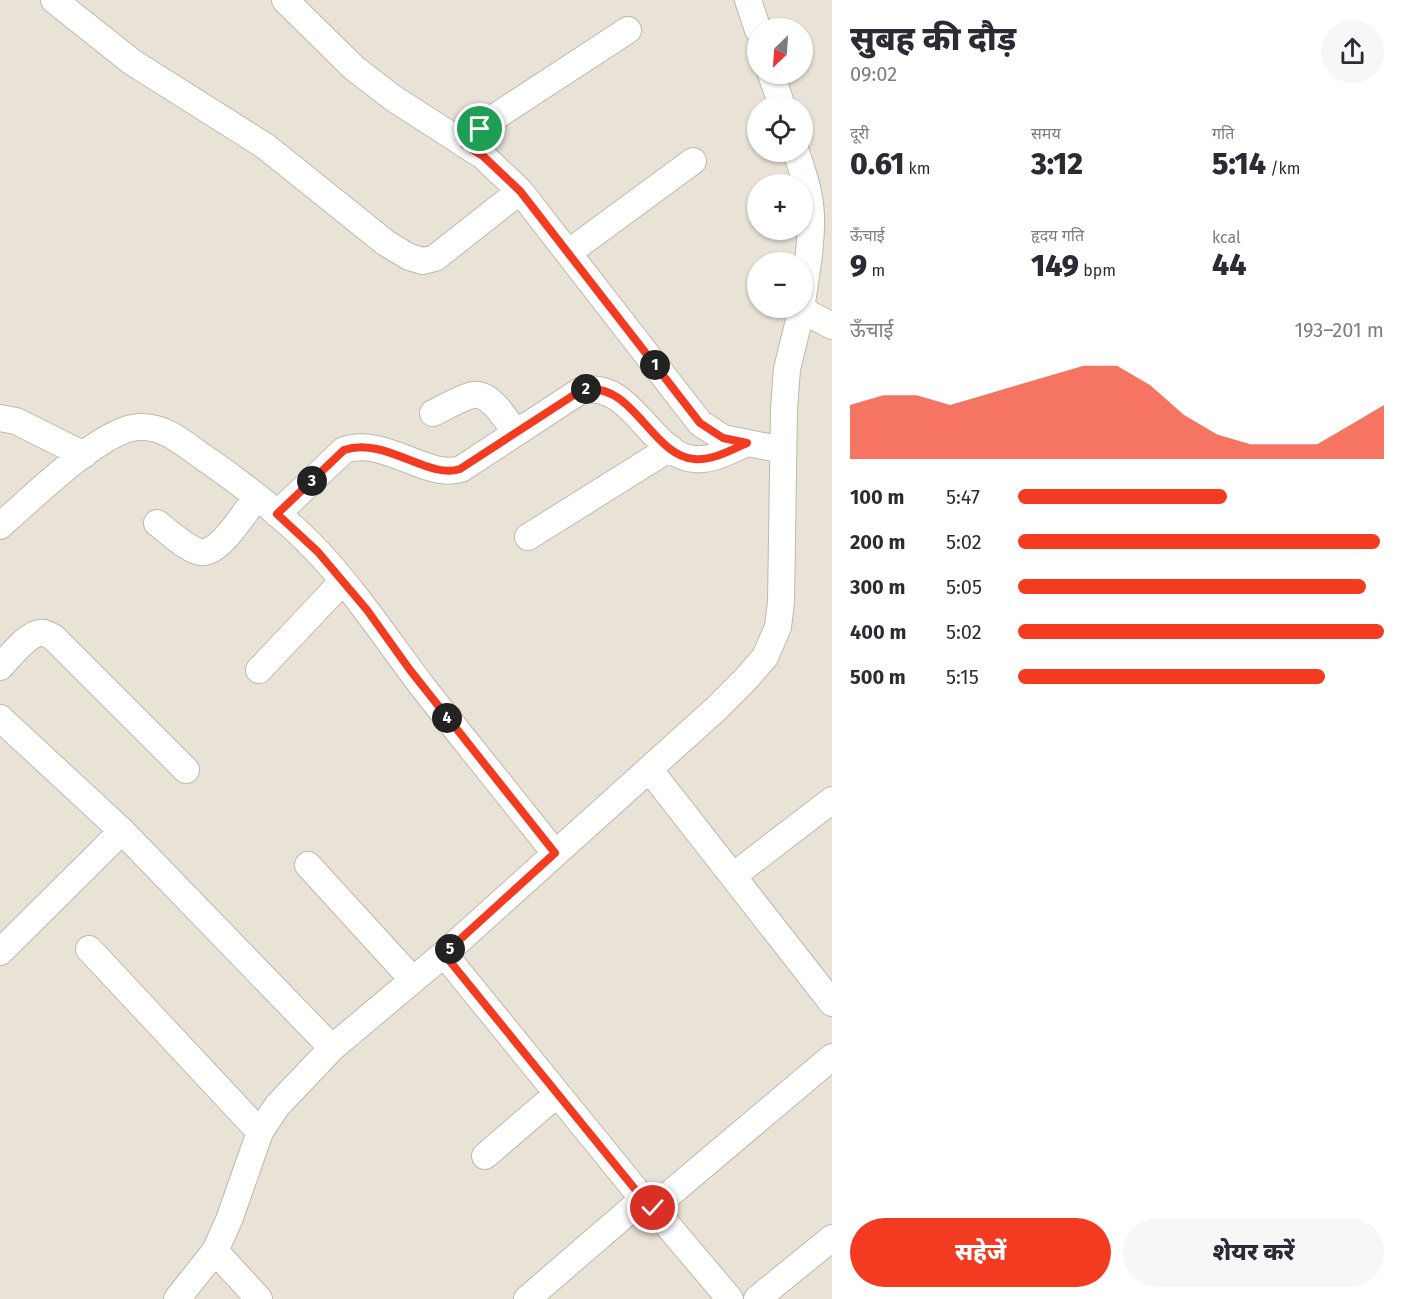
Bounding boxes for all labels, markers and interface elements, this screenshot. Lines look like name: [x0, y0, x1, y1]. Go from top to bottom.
north arrow: [747, 18, 813, 84]
map controls: [747, 18, 813, 318]
text: सुबह की दौड़: [850, 19, 1016, 59]
button: share: [1321, 20, 1384, 83]
text: 09:02: [850, 62, 897, 86]
button: locate: [747, 96, 813, 162]
pin: [454, 103, 505, 154]
icon: arrive: [463, 112, 496, 145]
text: दूरी: [850, 124, 869, 143]
text: समय: [1031, 124, 1061, 143]
text: गति: [1212, 124, 1234, 143]
text: 0.61: [850, 146, 904, 182]
text: 3:12: [1031, 146, 1083, 182]
text: 5:14: [1212, 146, 1266, 182]
text: km: [904, 159, 931, 178]
text: /km: [1266, 159, 1301, 178]
button: +: [747, 174, 813, 240]
text: ऊँचाई: [850, 226, 885, 245]
text: हृदय गति: [1031, 226, 1084, 245]
text: kcal: [1212, 228, 1241, 247]
text: 44: [1212, 247, 1247, 283]
text: 9: [850, 248, 867, 284]
text: 149: [1031, 248, 1079, 284]
button: −: [747, 252, 813, 318]
text: m: [867, 261, 885, 280]
text: bpm: [1079, 261, 1116, 280]
text: ऊँचाई: [850, 318, 893, 342]
text: 193–201 m: [1294, 318, 1384, 342]
pin: 1: [640, 350, 670, 380]
text: 1: [651, 355, 659, 374]
pin: 2: [571, 374, 601, 404]
text: 2: [582, 379, 590, 398]
pin: 3: [297, 466, 327, 496]
text: 3: [308, 471, 316, 490]
text: 100 m: [850, 485, 904, 509]
text: 5:47: [946, 485, 980, 509]
text: 200 m: [850, 530, 905, 554]
text: 5:02: [946, 530, 982, 554]
text: 300 m: [850, 575, 905, 599]
text: 5:05: [946, 575, 982, 599]
text: 400 m: [850, 620, 906, 644]
text: 5:02: [946, 620, 982, 644]
text: 500 m: [850, 665, 906, 689]
text: 5:15: [946, 665, 979, 689]
pin: 4: [432, 703, 462, 733]
text: 4: [442, 708, 452, 727]
pin: 5: [435, 934, 465, 964]
text: 5: [446, 939, 454, 958]
pin: [627, 1182, 678, 1233]
icon: check: [636, 1191, 669, 1224]
button: सहेजें: [850, 1218, 1111, 1287]
button: शेयर करें: [1123, 1218, 1384, 1287]

